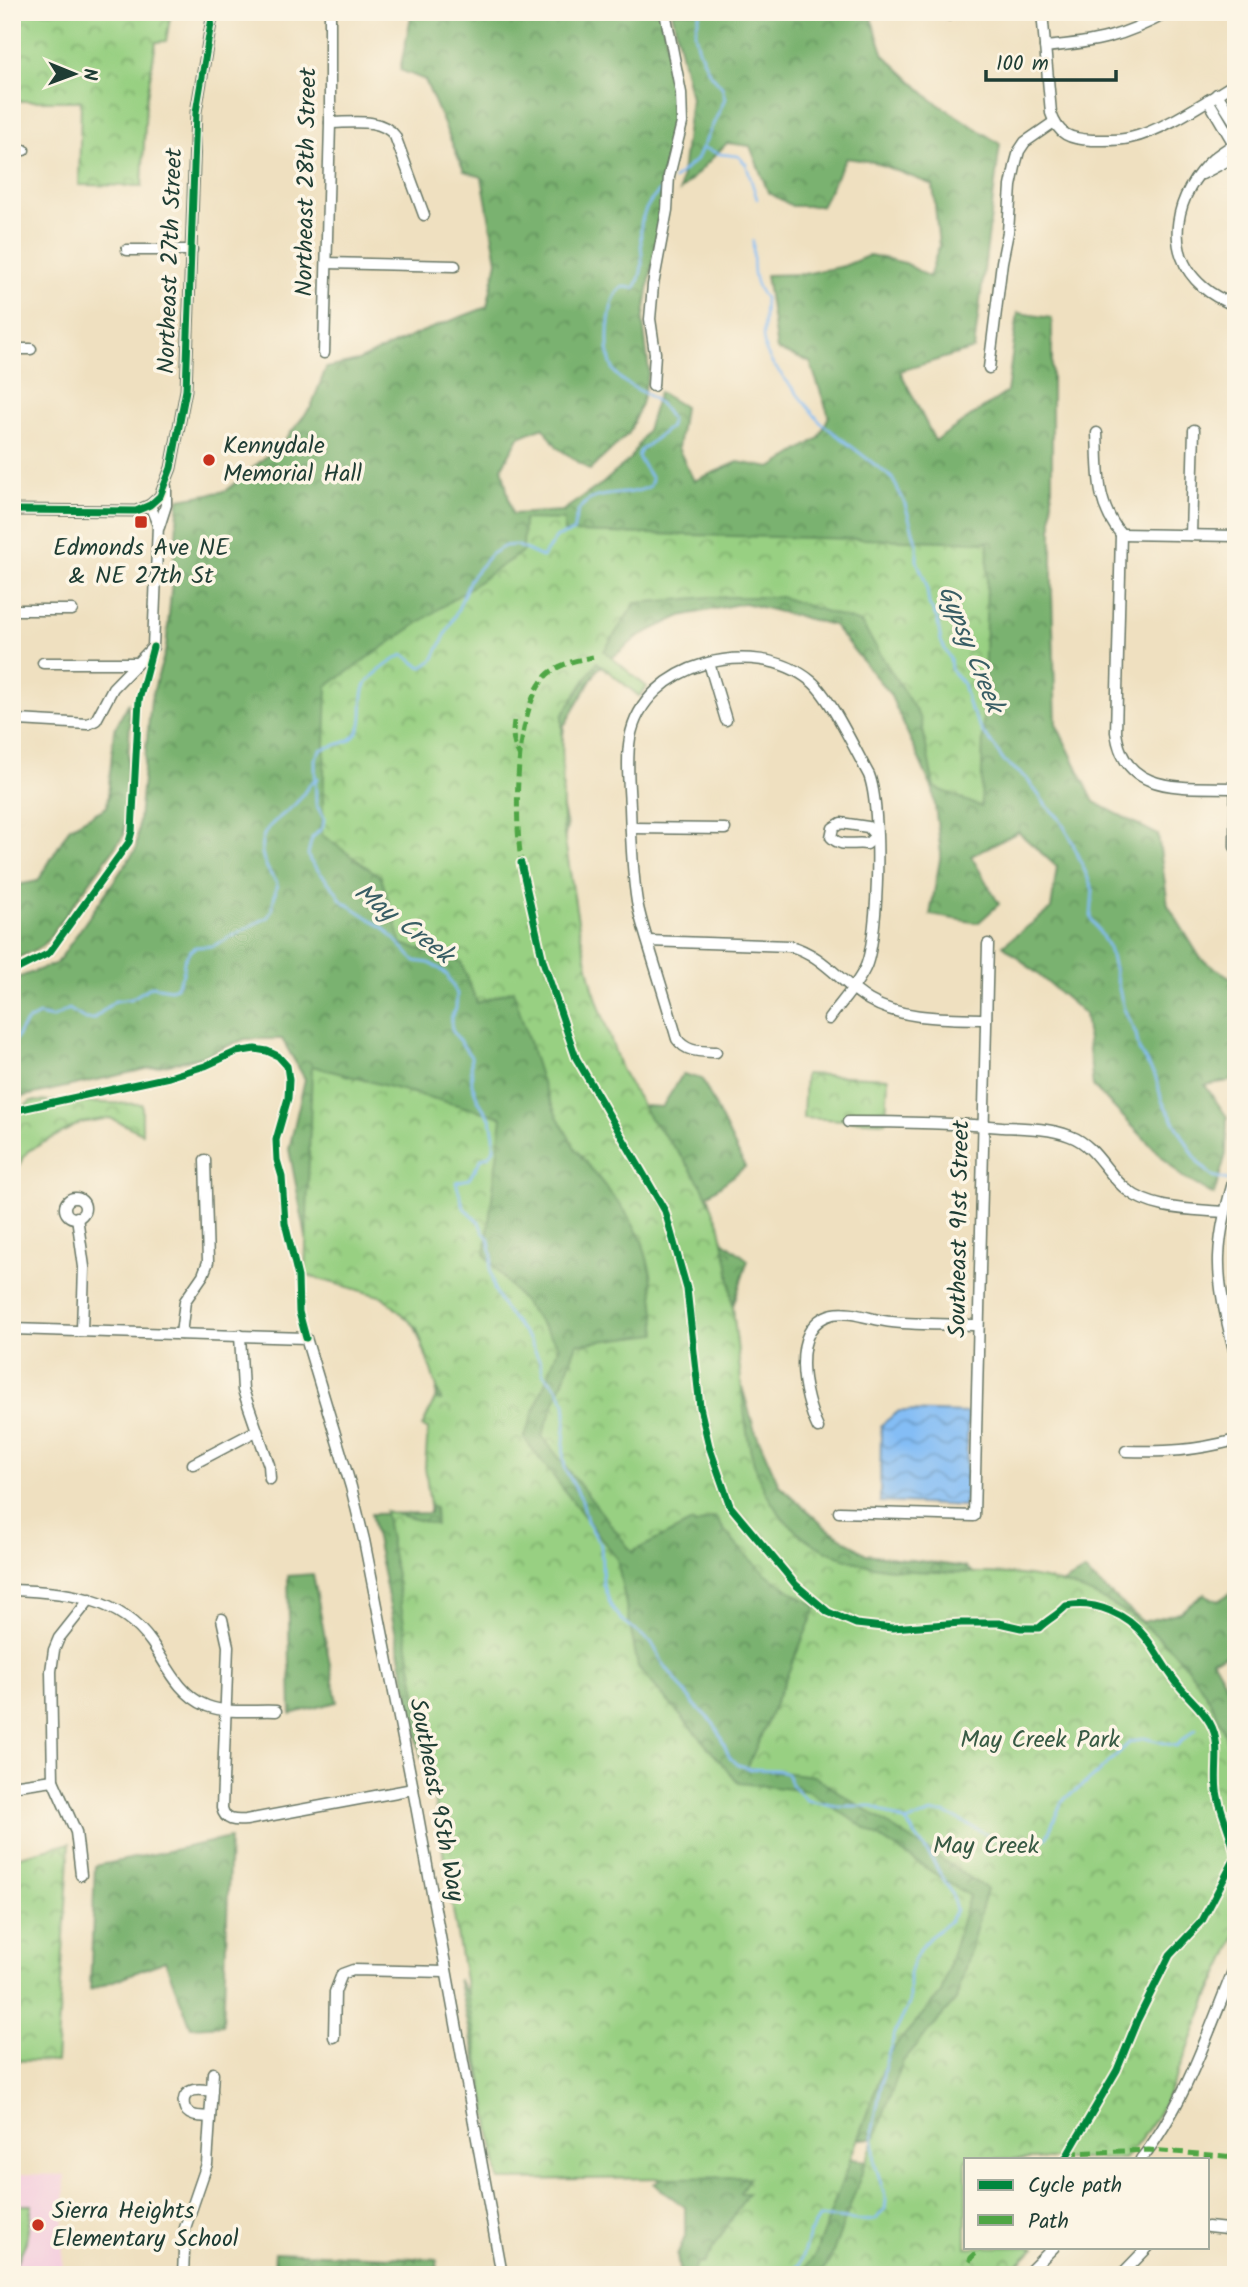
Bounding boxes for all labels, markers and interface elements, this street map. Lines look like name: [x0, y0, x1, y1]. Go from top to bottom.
north arrow: [38, 38, 108, 108]
scale bar: [986, 38, 1115, 82]
text: 100 m: [996, 48, 1049, 81]
street label: Northeast 28th Street: [286, 66, 329, 297]
text: N: [74, 68, 104, 81]
street label: Northeast 27th Street: [148, 147, 194, 375]
place label: Kennydale Memorial Hall: [223, 427, 362, 494]
marker: Kennydale Memorial Hall: [201, 452, 217, 468]
marker: Edmonds Ave NE & NE 27th St: [133, 514, 149, 530]
place label: Edmonds Ave NE & NE 27th St: [53, 529, 230, 596]
water label: Gypsy Creek: [925, 579, 1016, 723]
water label: May Creek: [344, 873, 465, 978]
street label: Southeast 91st Street: [939, 1119, 981, 1338]
street label: Southeast 95th Way: [397, 1695, 475, 1906]
park label: May Creek Park: [960, 1721, 1120, 1760]
park label: May Creek: [933, 1827, 1040, 1866]
legend: [964, 2158, 1210, 2248]
text: Cycle path: [1028, 2170, 1122, 2203]
place label: Sierra Heights Elementary School: [52, 2192, 239, 2259]
text: Path: [1028, 2206, 1069, 2239]
marker: Sierra Heights Elementary School: [30, 2217, 46, 2233]

